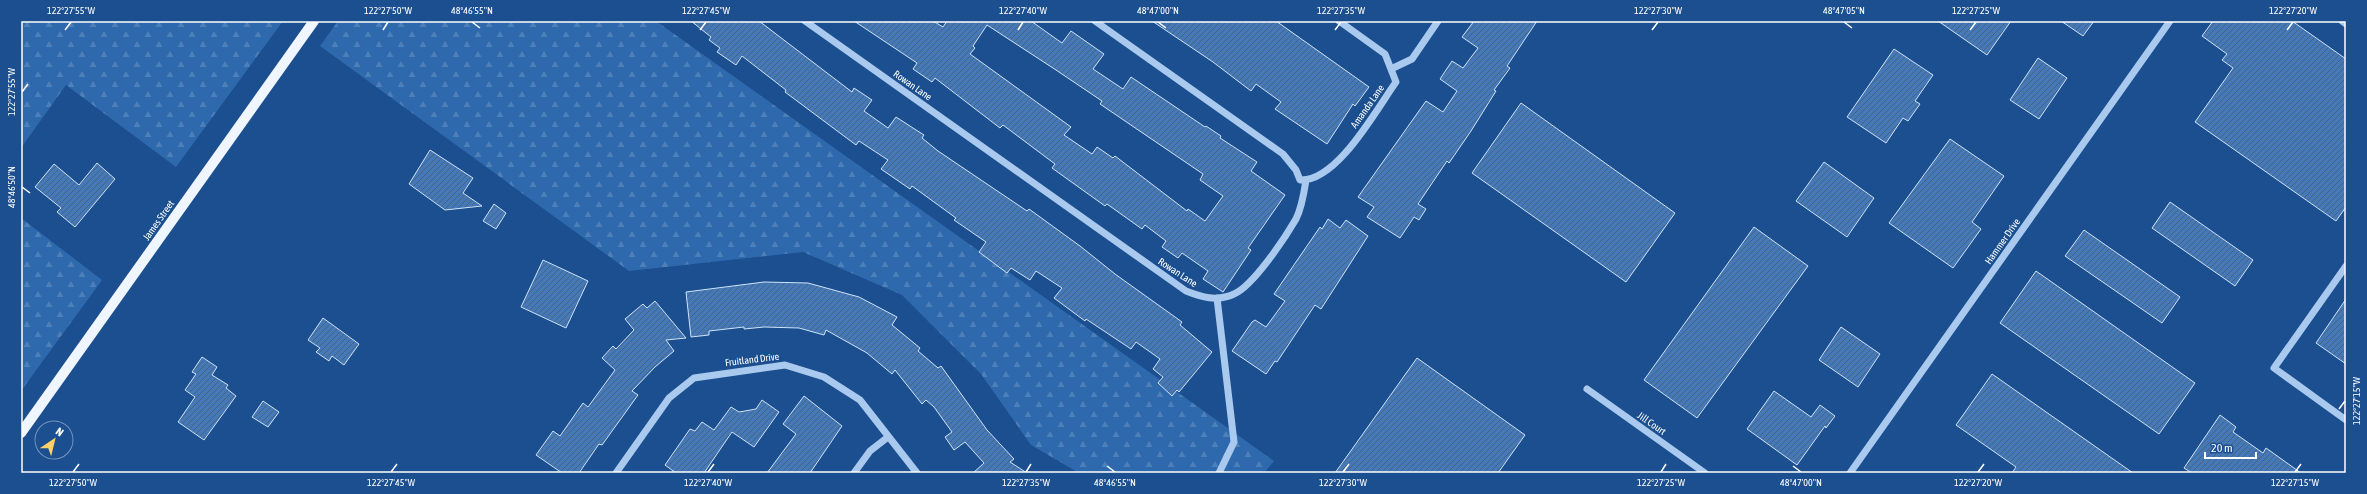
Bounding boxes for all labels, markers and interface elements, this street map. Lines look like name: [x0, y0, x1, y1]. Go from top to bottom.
text: 122°27'55"W: [47, 5, 96, 16]
text: 122°27'50"W: [364, 5, 413, 16]
text: 48°46'55"N: [451, 5, 493, 16]
text: 122°27'45"W: [682, 5, 731, 16]
text: 122°27'40"W: [999, 5, 1048, 16]
text: 48°47'00"N: [1137, 5, 1179, 16]
text: 122°27'35"W: [1317, 5, 1366, 16]
text: 122°27'30"W: [1634, 5, 1683, 16]
text: 48°47'05"N: [1823, 5, 1865, 16]
text: 122°27'25"W: [1952, 5, 2001, 16]
text: 122°27'20"W: [2269, 5, 2318, 16]
text: 122°27'55"W: [6, 67, 17, 116]
street label: Rowan Lane: [891, 68, 934, 103]
street label: Amanda Lane: [1348, 82, 1387, 130]
text: 48°46'50"N: [6, 166, 17, 208]
street label: James Street: [141, 198, 176, 242]
street label: Hammer Drive: [1983, 216, 2022, 266]
street label: Rowan Lane: [1156, 256, 1200, 289]
street label: Fruitland Drive: [724, 351, 780, 368]
text: 122°27'15"W: [2351, 376, 2362, 425]
street label: Jill Court: [1635, 410, 1668, 437]
north arrow: [34, 420, 74, 460]
text: N: [54, 425, 66, 439]
scale bar: [2205, 434, 2256, 460]
text: 20 m: [2211, 441, 2233, 455]
text: 122°27'50"W: [49, 477, 98, 488]
text: 122°27'45"W: [367, 477, 416, 488]
text: 122°27'40"W: [684, 477, 733, 488]
text: 122°27'35"W: [1002, 477, 1051, 488]
text: 48°46'55"N: [1094, 477, 1136, 488]
text: 122°27'30"W: [1319, 477, 1368, 488]
text: 122°27'25"W: [1637, 477, 1686, 488]
text: 48°47'00"N: [1780, 477, 1822, 488]
text: 122°27'20"W: [1954, 477, 2003, 488]
text: 122°27'15"W: [2271, 477, 2320, 488]

